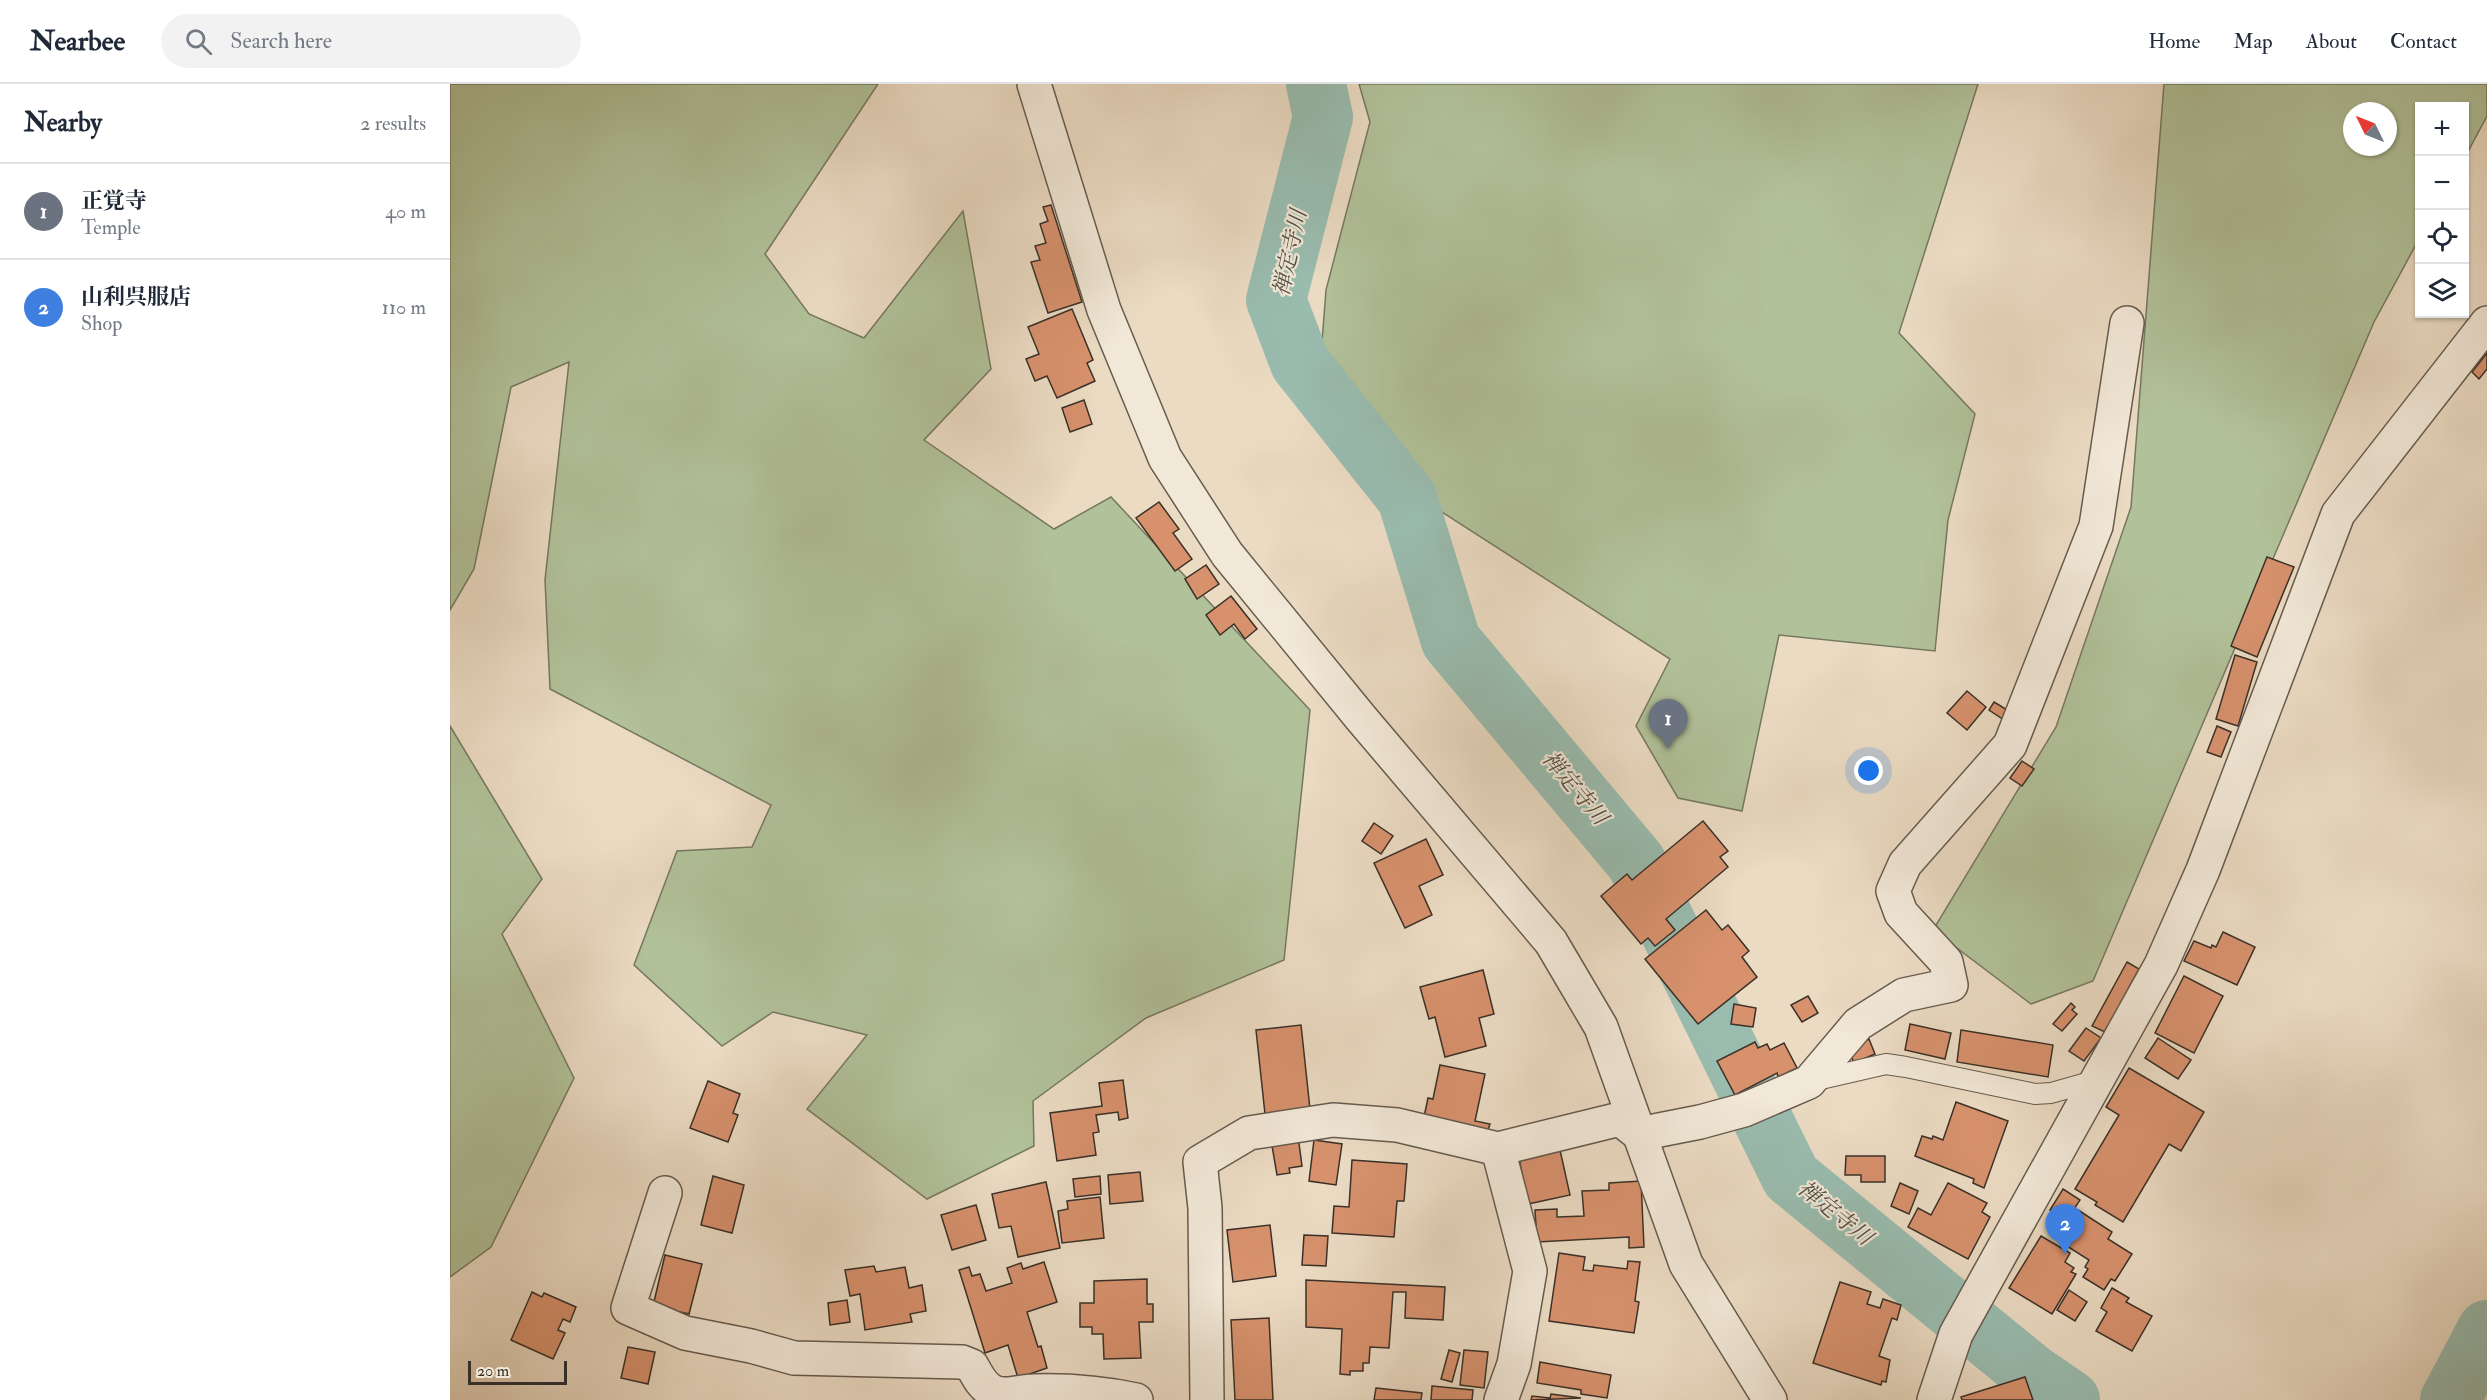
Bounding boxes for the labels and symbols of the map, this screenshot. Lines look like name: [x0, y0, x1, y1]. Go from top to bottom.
north arrow: [2343, 102, 2397, 156]
water label: 禅定寺川: [1267, 205, 1313, 299]
pin: 1: [1648, 700, 1688, 749]
water label: 禅定寺川: [1536, 745, 1615, 832]
your location: [1854, 756, 1883, 785]
water label: 禅定寺川: [1792, 1174, 1880, 1253]
pin: 2: [2046, 1204, 2084, 1254]
scale bar: [468, 1358, 567, 1386]

